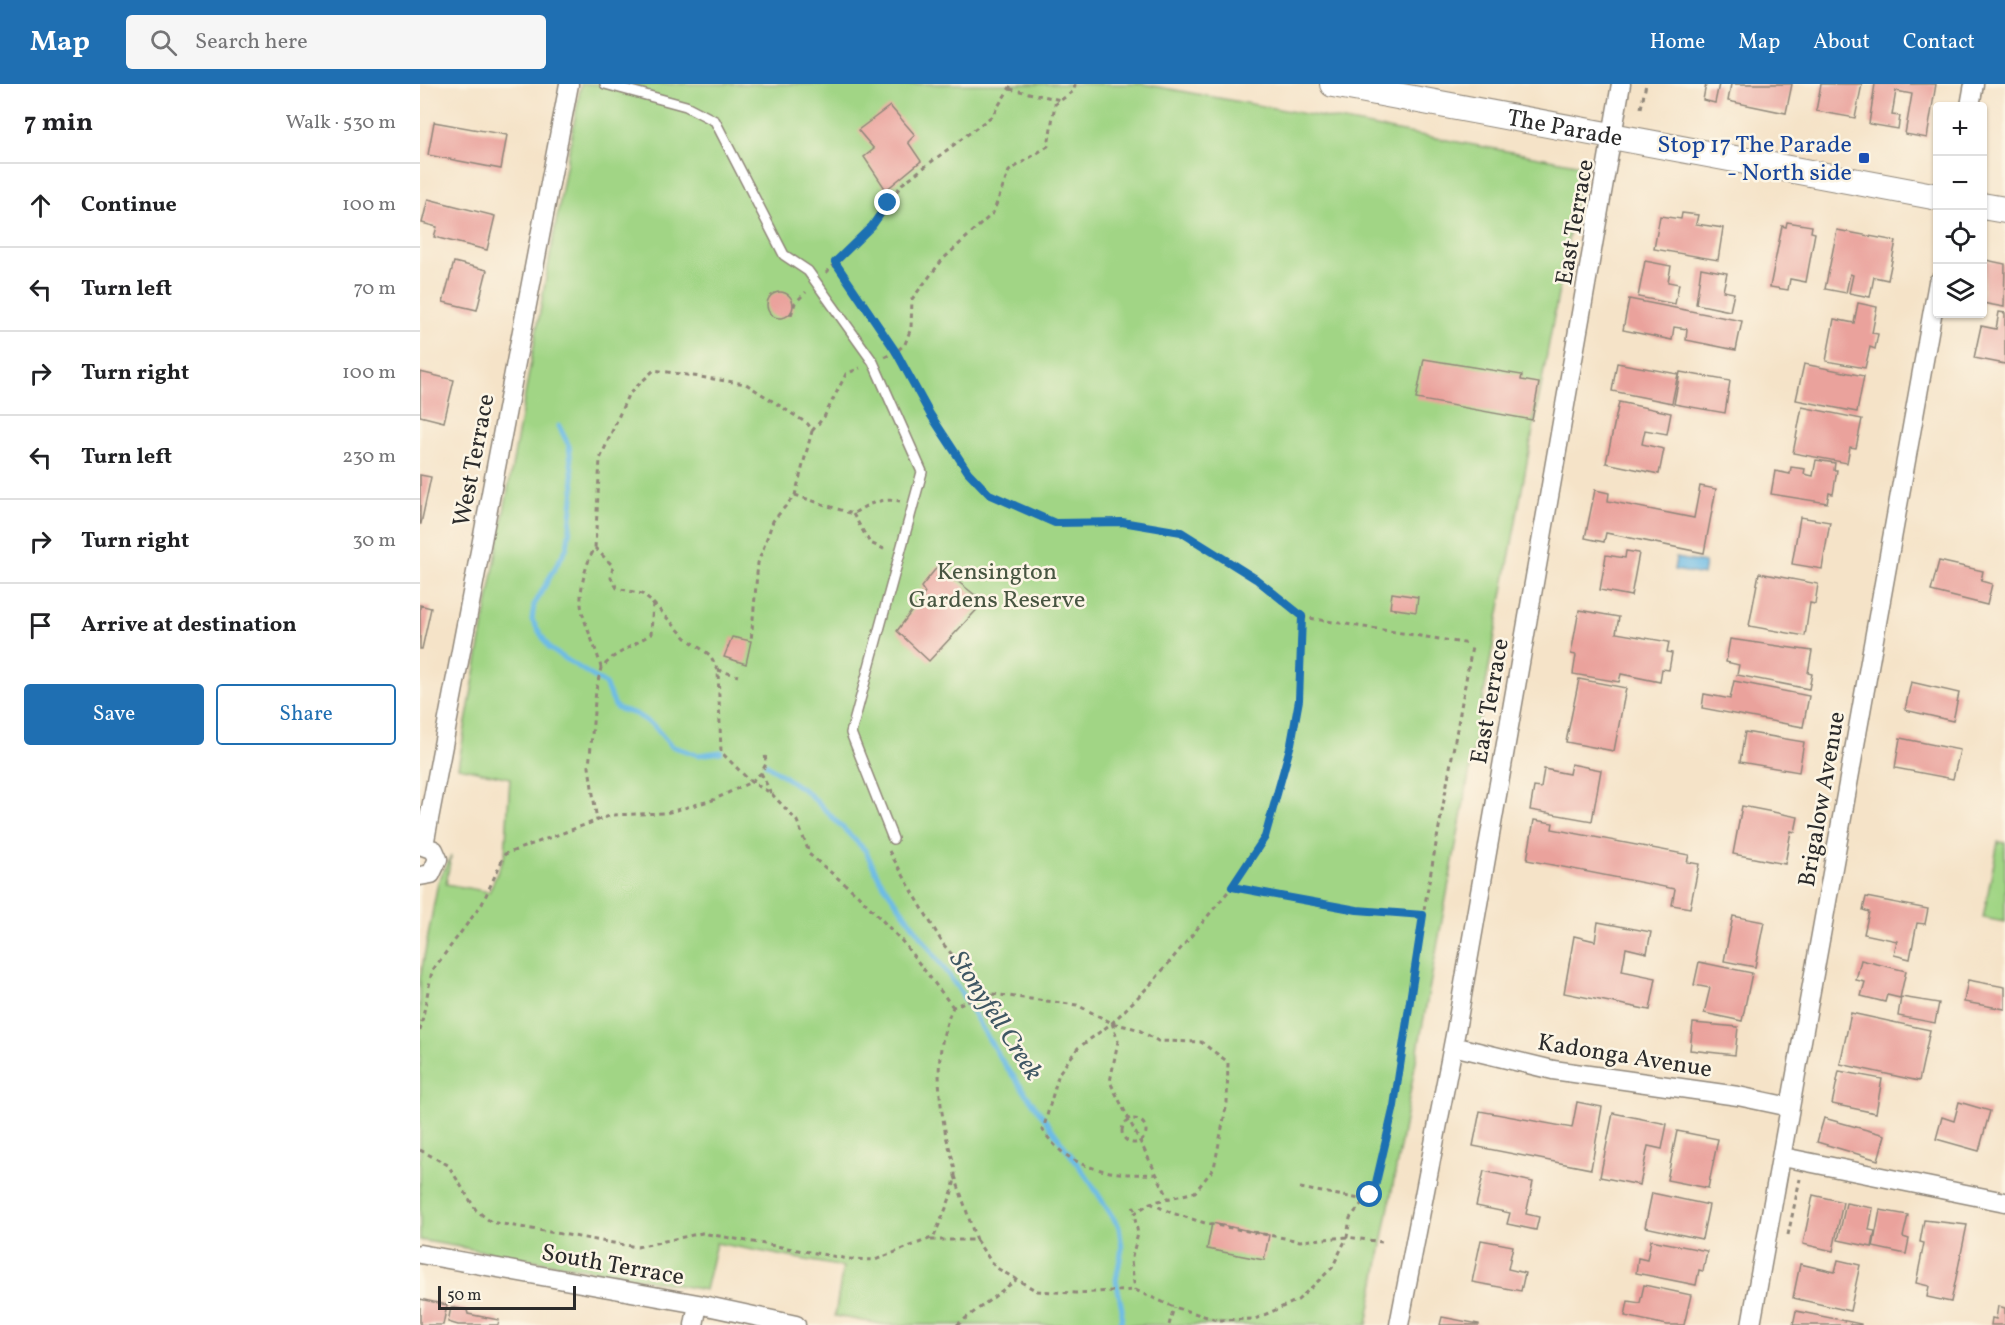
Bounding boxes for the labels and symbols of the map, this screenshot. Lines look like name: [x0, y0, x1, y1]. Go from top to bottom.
street label: The Parade: [1504, 102, 1625, 157]
place label: Stop 17 The Parade - North side: [1657, 129, 1852, 191]
marker: Stop 17 The Parade - North side: [1857, 151, 1871, 165]
street label: East Terrace: [1548, 157, 1604, 288]
route end: [874, 189, 900, 215]
street label: West Terrace: [445, 391, 504, 530]
park label: Kensington Gardens Reserve: [909, 556, 1085, 618]
street label: East Terrace: [1463, 636, 1519, 767]
street label: Brigalow Avenue: [1791, 709, 1855, 890]
water label: Stonyfell Creek: [940, 944, 1051, 1088]
street label: Kadonga Avenue: [1535, 1026, 1714, 1088]
route start: [1356, 1181, 1382, 1207]
street label: South Terrace: [539, 1237, 687, 1295]
scale bar: [438, 1283, 576, 1310]

